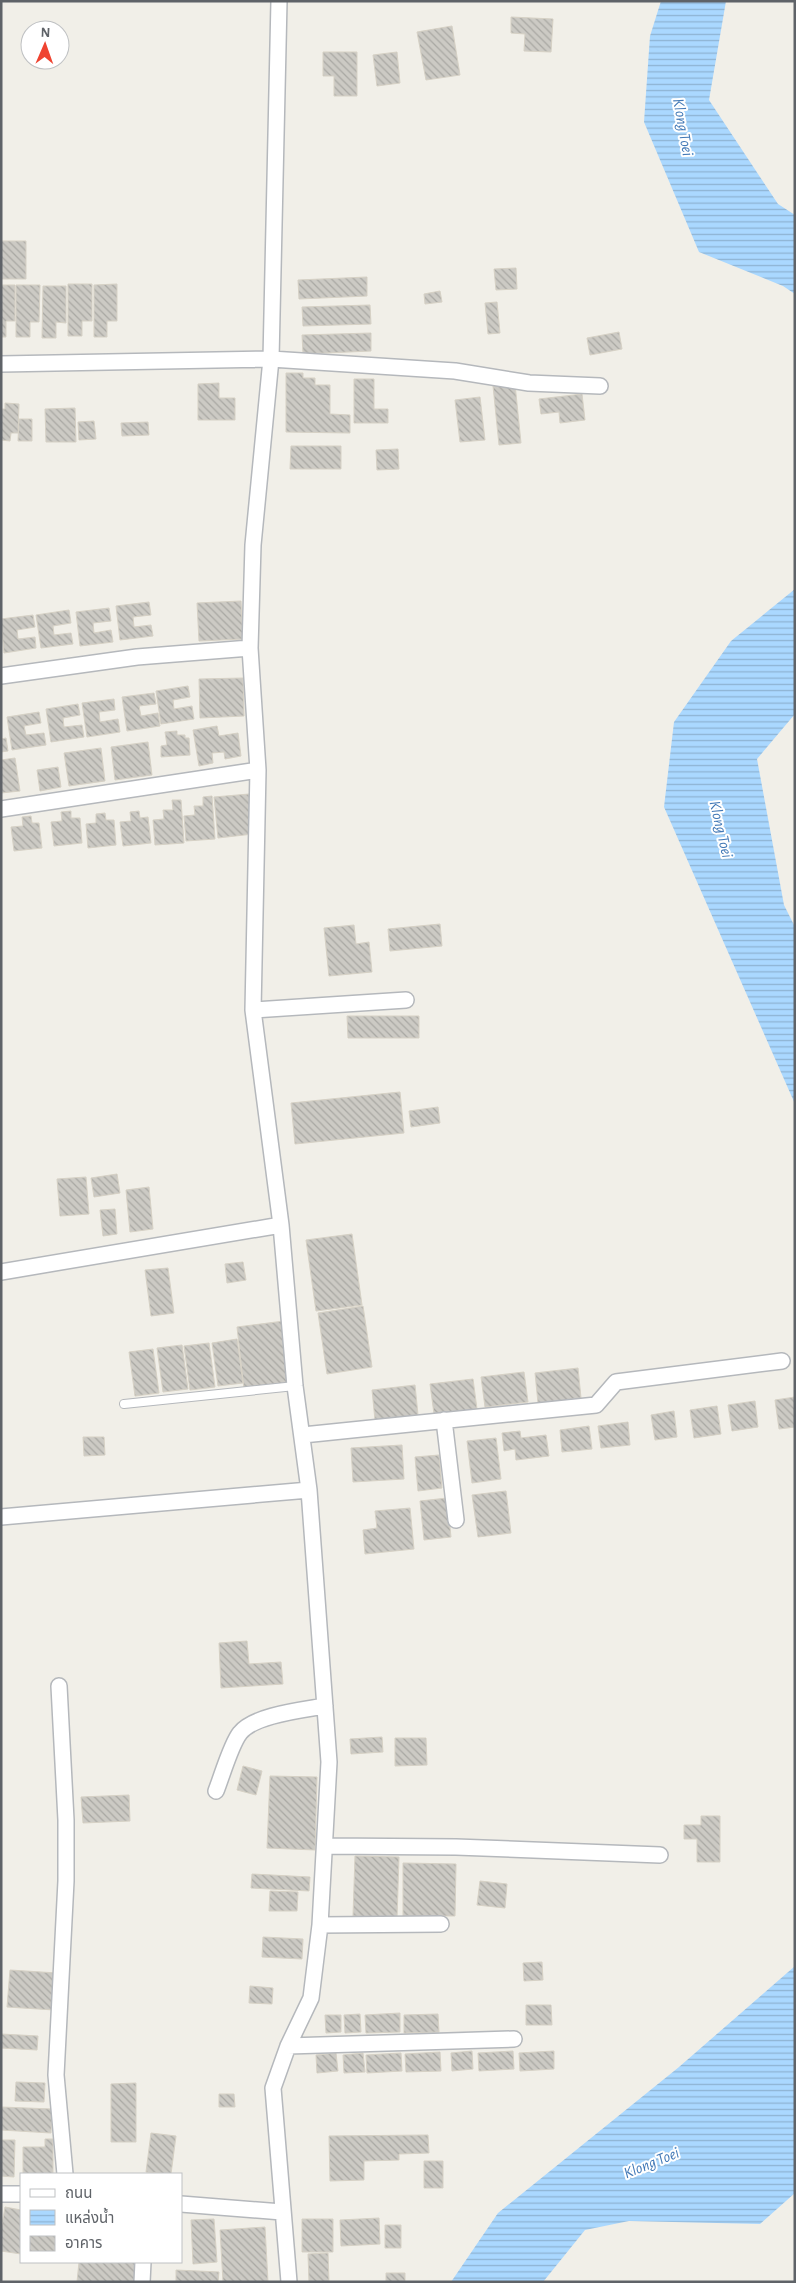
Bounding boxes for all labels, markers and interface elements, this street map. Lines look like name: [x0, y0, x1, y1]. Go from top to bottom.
north arrow: [20, 20, 70, 70]
text: N: [40, 26, 51, 40]
water label: Klong Toei: [670, 97, 696, 158]
water label: Klong Toei: [707, 799, 735, 860]
water label: Klong Toei: [621, 2144, 682, 2181]
legend: [20, 2173, 182, 2263]
text: ถนน: [65, 2186, 92, 2201]
text: แหล่งน้ำ: [65, 2207, 114, 2226]
text: อาคาร: [65, 2236, 102, 2251]

